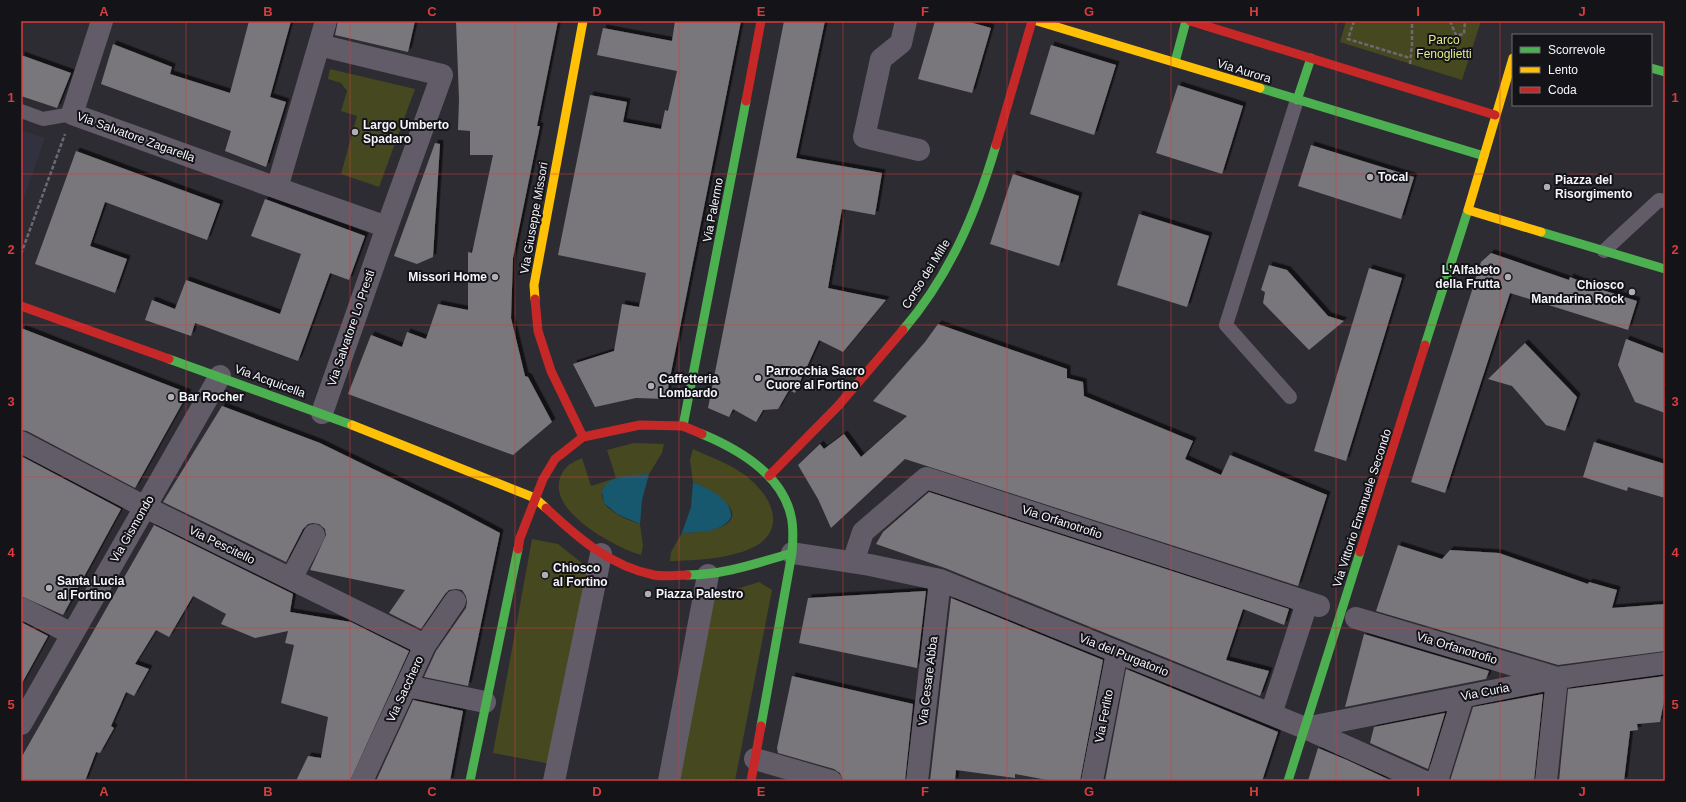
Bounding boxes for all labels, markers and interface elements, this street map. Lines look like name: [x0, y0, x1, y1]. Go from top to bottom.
text: A: [99, 4, 109, 19]
text: B: [263, 4, 273, 19]
text: C: [427, 4, 437, 19]
text: D: [592, 4, 602, 19]
text: E: [757, 4, 766, 19]
text: F: [921, 4, 929, 19]
text: G: [1084, 4, 1094, 19]
text: H: [1249, 4, 1259, 19]
text: I: [1416, 4, 1420, 19]
text: J: [1578, 4, 1586, 19]
park label: Parco Fenoglietti: [1416, 33, 1472, 61]
legend: [1512, 34, 1652, 106]
text: Scorrevole: [1548, 43, 1606, 57]
street label: Via Aurora: [1215, 56, 1273, 86]
text: Lento: [1548, 63, 1578, 77]
text: Coda: [1548, 83, 1577, 97]
text: 1: [7, 90, 15, 105]
text: 1: [1671, 90, 1679, 105]
street label: Via Salvatore Zagarella: [75, 109, 197, 165]
place label: Largo Umberto Spadaro: [363, 118, 449, 146]
marker: Largo Umberto Spadaro: [350, 127, 360, 137]
street label: Via Giuseppe Missori: [517, 161, 551, 275]
place label: Tocal: [1378, 170, 1408, 184]
marker: Tocal: [1365, 172, 1375, 182]
place label: Piazza del Risorgimento: [1555, 173, 1632, 201]
street label: Via Palermo: [700, 176, 726, 243]
marker: Piazza del Risorgimento: [1542, 182, 1552, 192]
street label: Corso dei Mille: [899, 236, 953, 311]
text: 2: [7, 242, 15, 257]
text: 2: [1671, 242, 1679, 257]
place label: L'Alfabeto della Frutta: [1435, 263, 1500, 291]
street label: Via Salvatore Lo Presti: [325, 268, 377, 388]
place label: Missori Home: [408, 270, 487, 284]
marker: Missori Home: [490, 272, 500, 282]
marker: L'Alfabeto della Frutta: [1503, 272, 1513, 282]
place label: Chiosco Mandarina Rock: [1531, 278, 1624, 306]
marker: Chiosco Mandarina Rock: [1627, 287, 1637, 297]
street label: Via Acquicella: [233, 362, 308, 400]
place label: Parrocchia Sacro Cuore al Fortino: [766, 364, 865, 392]
place label: Caffetteria Lombardo: [659, 372, 719, 400]
marker: Parrocchia Sacro Cuore al Fortino: [753, 373, 763, 383]
marker: Caffetteria Lombardo: [646, 381, 656, 391]
place label: Bar Rocher: [179, 390, 244, 404]
marker: Bar Rocher: [166, 392, 176, 402]
text: 3: [7, 394, 15, 409]
text: 3: [1671, 394, 1679, 409]
street label: Via Vittorio Emanuele Secondo: [1330, 427, 1394, 589]
street label: Via Gismondo: [107, 493, 157, 565]
street label: Via Orfanotrofio: [1020, 502, 1104, 542]
street label: Via Pescitello: [187, 523, 258, 567]
text: 4: [7, 545, 15, 560]
text: 4: [1671, 545, 1679, 560]
place label: Chiosco al Fortino: [553, 561, 608, 589]
marker: Chiosco al Fortino: [540, 570, 550, 580]
place label: Santa Lucia al Fortino: [57, 574, 125, 602]
marker: Santa Lucia al Fortino: [44, 583, 54, 593]
place label: Piazza Palestro: [656, 587, 743, 601]
marker: Piazza Palestro: [643, 589, 653, 599]
street label: Via Orfanotrofio: [1415, 629, 1499, 667]
street label: Via del Purgatorio: [1077, 631, 1171, 679]
street label: Via Cesare Abba: [916, 635, 940, 726]
street label: Via Sacchero: [384, 654, 427, 724]
street label: Via Curia: [1460, 680, 1511, 704]
street label: Via Ferlito: [1092, 688, 1116, 744]
text: 5: [7, 697, 15, 712]
text: 5: [1671, 697, 1679, 712]
text: A: [99, 784, 109, 799]
text: B: [263, 784, 273, 799]
text: C: [427, 784, 437, 799]
text: D: [592, 784, 602, 799]
text: E: [757, 784, 766, 799]
text: F: [921, 784, 929, 799]
text: G: [1084, 784, 1094, 799]
text: H: [1249, 784, 1259, 799]
text: I: [1416, 784, 1420, 799]
text: J: [1578, 784, 1586, 799]

